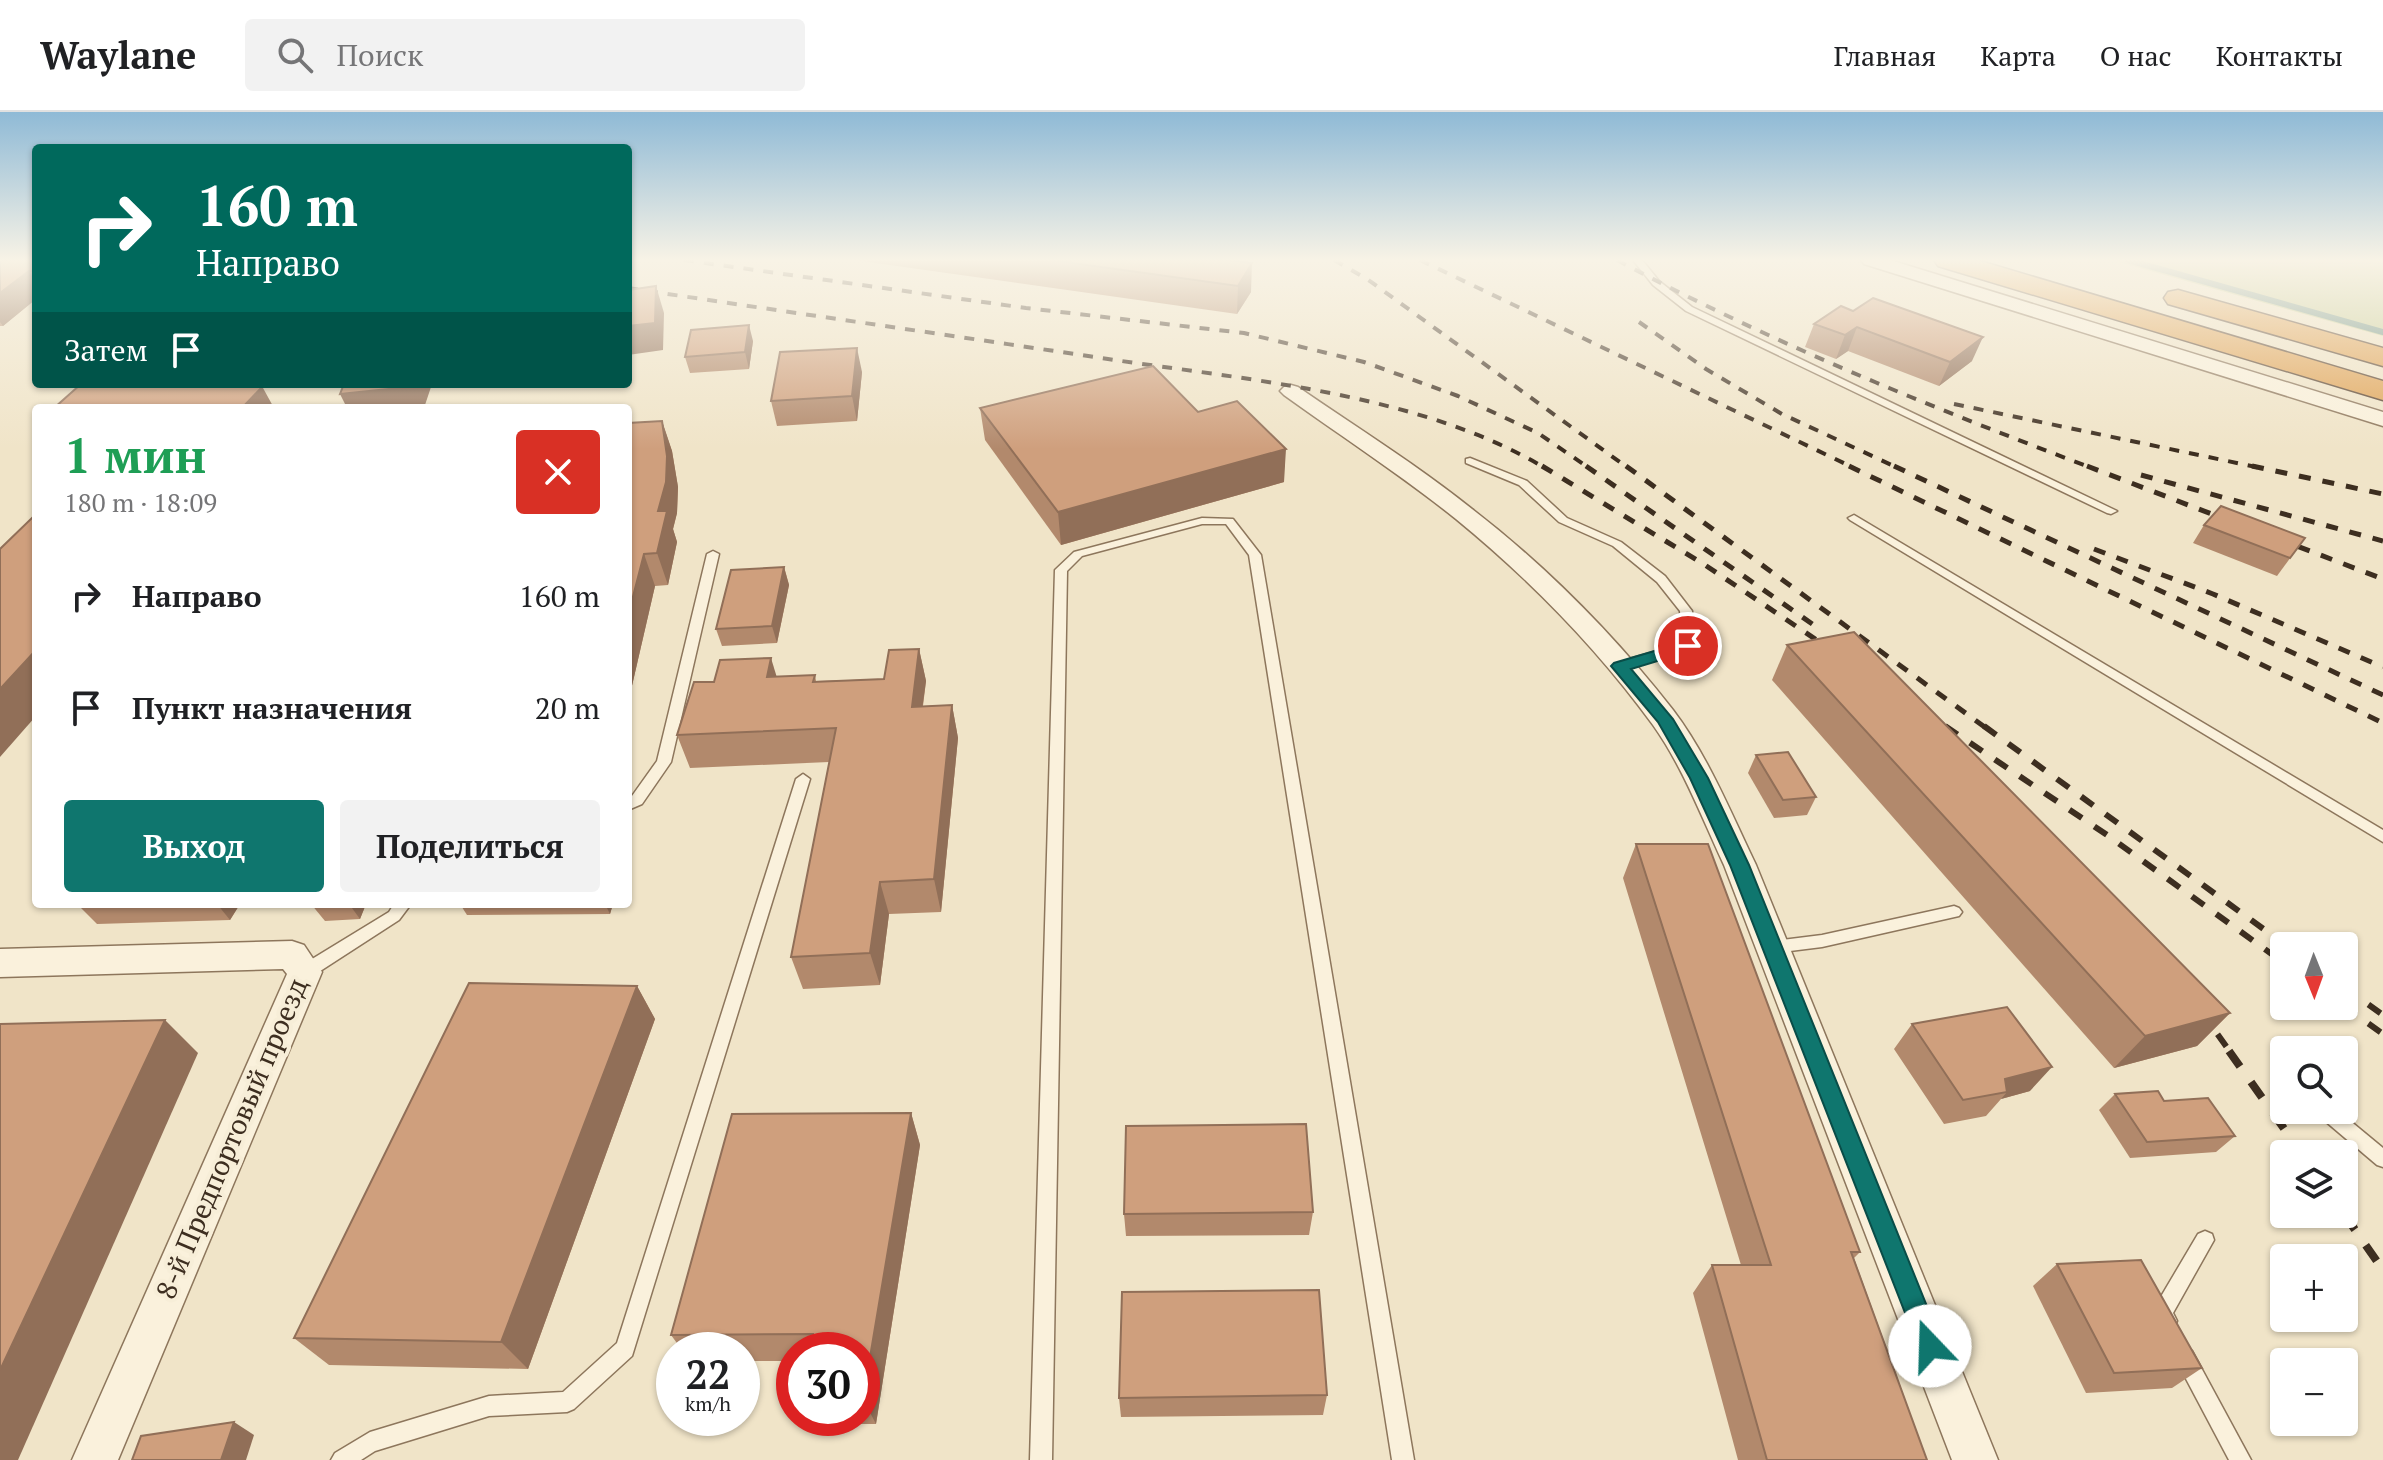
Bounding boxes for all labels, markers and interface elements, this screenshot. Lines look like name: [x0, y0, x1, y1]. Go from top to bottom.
search box: [245, 19, 805, 91]
text: Waylane: [40, 30, 197, 80]
icon: search: [273, 33, 317, 77]
text: Поиск: [337, 35, 423, 75]
text: Главная: [1833, 37, 1936, 74]
text: Карта: [1980, 37, 2056, 74]
text: О нас: [2100, 37, 2172, 74]
text: Контакты: [2216, 37, 2343, 74]
text: 160 m: [196, 168, 358, 242]
icon: right: [64, 176, 168, 280]
text: Направо: [196, 239, 340, 286]
icon: arrive: [164, 328, 208, 372]
text: Затем: [64, 330, 148, 370]
text: 1 мин: [64, 423, 206, 487]
button: close: [516, 430, 600, 514]
text: 180 m · 18:09: [64, 485, 217, 519]
icon: right: [64, 574, 108, 618]
text: Направо: [132, 576, 262, 616]
text: 160 m: [519, 576, 600, 616]
pin: [1654, 612, 1722, 680]
icon: arrive: [1666, 624, 1710, 668]
icon: arrive: [64, 686, 108, 730]
text: Пункт назначения: [132, 688, 412, 728]
text: 20 m: [535, 688, 600, 728]
button: Выход: [64, 800, 324, 892]
button: Поделиться: [340, 800, 600, 892]
north arrow: [2270, 932, 2358, 1020]
map controls: [2270, 932, 2358, 1436]
street label: 8-й Предпортовый проезд: [147, 972, 315, 1304]
button: search: [2270, 1036, 2358, 1124]
button: layers: [2270, 1140, 2358, 1228]
button: +: [2270, 1244, 2358, 1332]
position arrow: [1888, 1304, 1972, 1388]
speed limit sign: 30: [776, 1332, 880, 1436]
text: 22: [685, 1347, 731, 1400]
button: −: [2270, 1348, 2358, 1436]
text: km/h: [685, 1390, 731, 1417]

